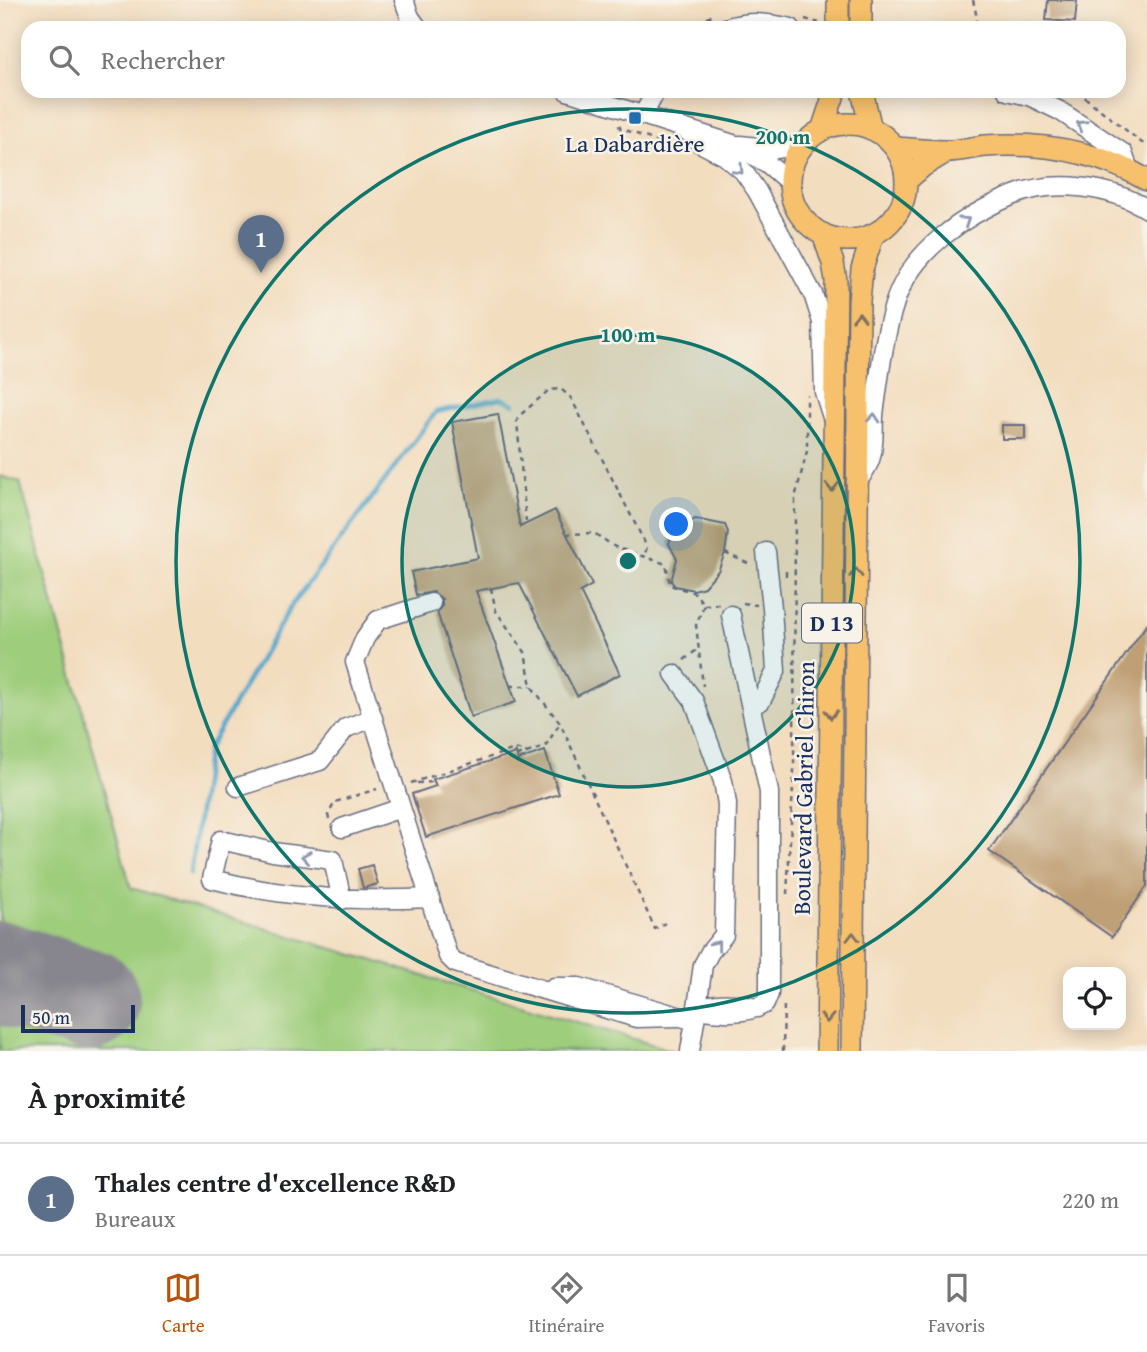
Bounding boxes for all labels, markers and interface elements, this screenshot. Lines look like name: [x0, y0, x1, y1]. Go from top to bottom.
search box: [21, 21, 1126, 98]
text: Rechercher: [101, 40, 225, 79]
icon: search: [45, 41, 83, 79]
marker: La Dabardière: [627, 110, 643, 126]
text: 200 m: [755, 121, 811, 152]
one-way arrow: [1076, 121, 1089, 133]
place label: La Dabardière: [565, 126, 705, 161]
one-way arrow: [731, 161, 744, 174]
pin: 1: [238, 215, 284, 273]
one-way arrow: [957, 217, 970, 229]
one-way arrow: [851, 311, 867, 322]
text: 100 m: [600, 319, 656, 350]
one-way arrow: [866, 413, 881, 424]
one-way arrow: [824, 482, 840, 492]
your location: [659, 507, 693, 541]
centre of rings: [616, 549, 640, 573]
one-way arrow: [848, 567, 864, 578]
road number: D 13: [802, 604, 862, 642]
street label: Boulevard Gabriel Chiron: [784, 660, 823, 915]
one-way arrow: [823, 709, 839, 720]
one-way arrow: [300, 850, 312, 865]
one-way arrow: [845, 931, 861, 942]
one-way arrow: [708, 941, 721, 953]
map controls: [1063, 967, 1126, 1030]
button: locate: [1063, 967, 1126, 1030]
scale bar: [21, 1002, 135, 1034]
text: 50 m: [32, 1003, 70, 1031]
one-way arrow: [820, 1013, 835, 1024]
text: À proximité: [28, 1075, 186, 1119]
text: Thales centre d'excellence R&D: [95, 1163, 456, 1202]
text: 1: [45, 1183, 57, 1216]
text: 220 m: [1062, 1183, 1119, 1216]
text: Bureaux: [95, 1202, 175, 1235]
tab: Carte: [162, 1269, 205, 1339]
tab: Itinéraire: [529, 1269, 604, 1339]
tab: Favoris: [928, 1269, 985, 1339]

